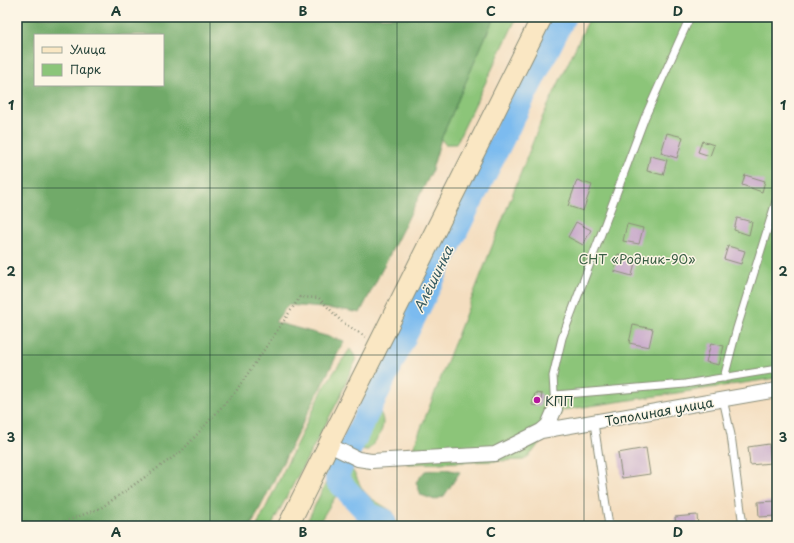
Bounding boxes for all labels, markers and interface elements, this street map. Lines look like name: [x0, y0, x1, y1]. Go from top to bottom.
text: A: [111, 1, 121, 20]
text: B: [299, 1, 308, 20]
text: C: [486, 1, 496, 20]
text: D: [673, 1, 683, 20]
legend: [34, 34, 164, 86]
text: Улица: [70, 40, 106, 58]
text: Парк: [70, 60, 102, 78]
text: 1: [8, 95, 14, 114]
text: 1: [780, 95, 786, 114]
water label: Алёшинка: [408, 241, 459, 316]
park label: СНТ «Родник-90»: [578, 249, 696, 268]
text: 2: [6, 261, 16, 280]
text: 2: [778, 261, 788, 280]
place label: КПП: [545, 391, 574, 410]
street label: Тополиная улица: [603, 392, 715, 430]
marker: КПП: [532, 395, 542, 405]
text: 3: [7, 427, 16, 446]
text: 3: [779, 427, 788, 446]
text: A: [111, 522, 121, 541]
text: B: [299, 522, 308, 541]
text: C: [486, 522, 496, 541]
text: D: [673, 522, 683, 541]

